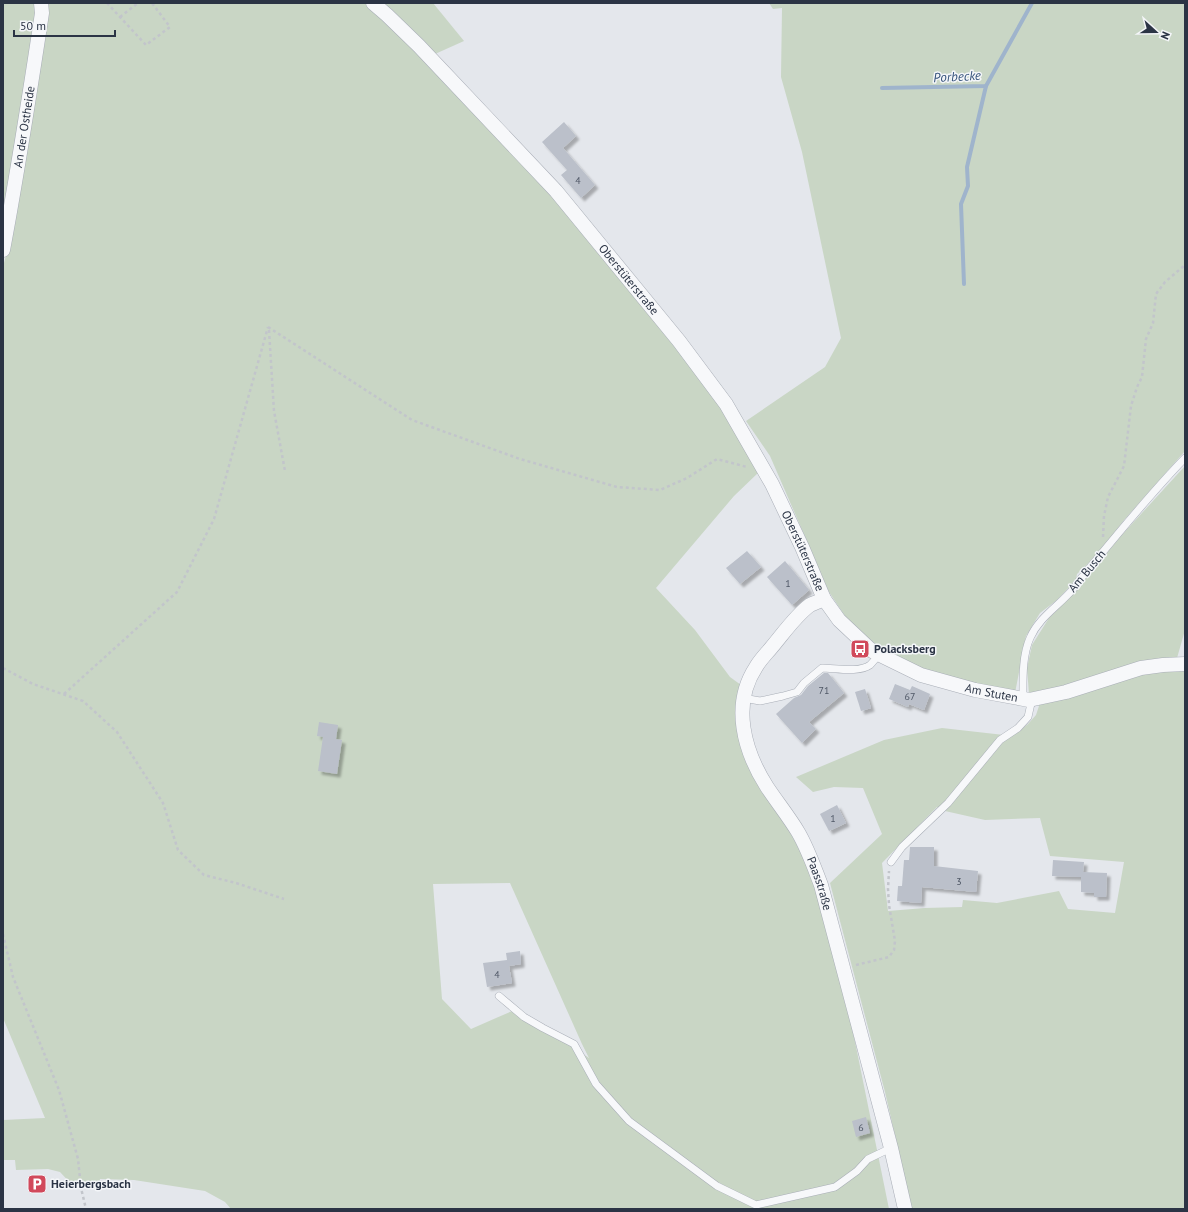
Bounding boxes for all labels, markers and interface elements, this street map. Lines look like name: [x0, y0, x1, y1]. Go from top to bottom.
scale bar: [14, 12, 115, 38]
north arrow: [1136, 12, 1176, 52]
text: 50 m: [20, 18, 46, 33]
text: N: [1158, 30, 1173, 41]
water label: Porbecke: [933, 67, 981, 86]
street label: An der Ostheide: [10, 85, 38, 169]
house number: 4: [575, 174, 581, 187]
street label: Oberstüterstraße: [596, 241, 662, 318]
street label: Oberstüterstraße: [779, 508, 828, 593]
street label: Am Busch: [1065, 547, 1109, 595]
house number: 1: [785, 577, 791, 590]
bus stop icon: Polacksberg: [849, 638, 871, 660]
place label: Polacksberg: [874, 641, 936, 656]
street label: Am Stuten: [963, 680, 1019, 705]
house number: 71: [819, 684, 829, 697]
house number: 67: [905, 690, 915, 703]
house number: 1: [830, 812, 836, 825]
street label: Paasstraße: [804, 854, 835, 912]
house number: 3: [956, 875, 962, 888]
house number: 4: [494, 968, 500, 981]
house number: 6: [858, 1121, 864, 1134]
parking icon: Heierbergsbach: [26, 1173, 48, 1195]
place label: Heierbergsbach: [51, 1176, 131, 1191]

